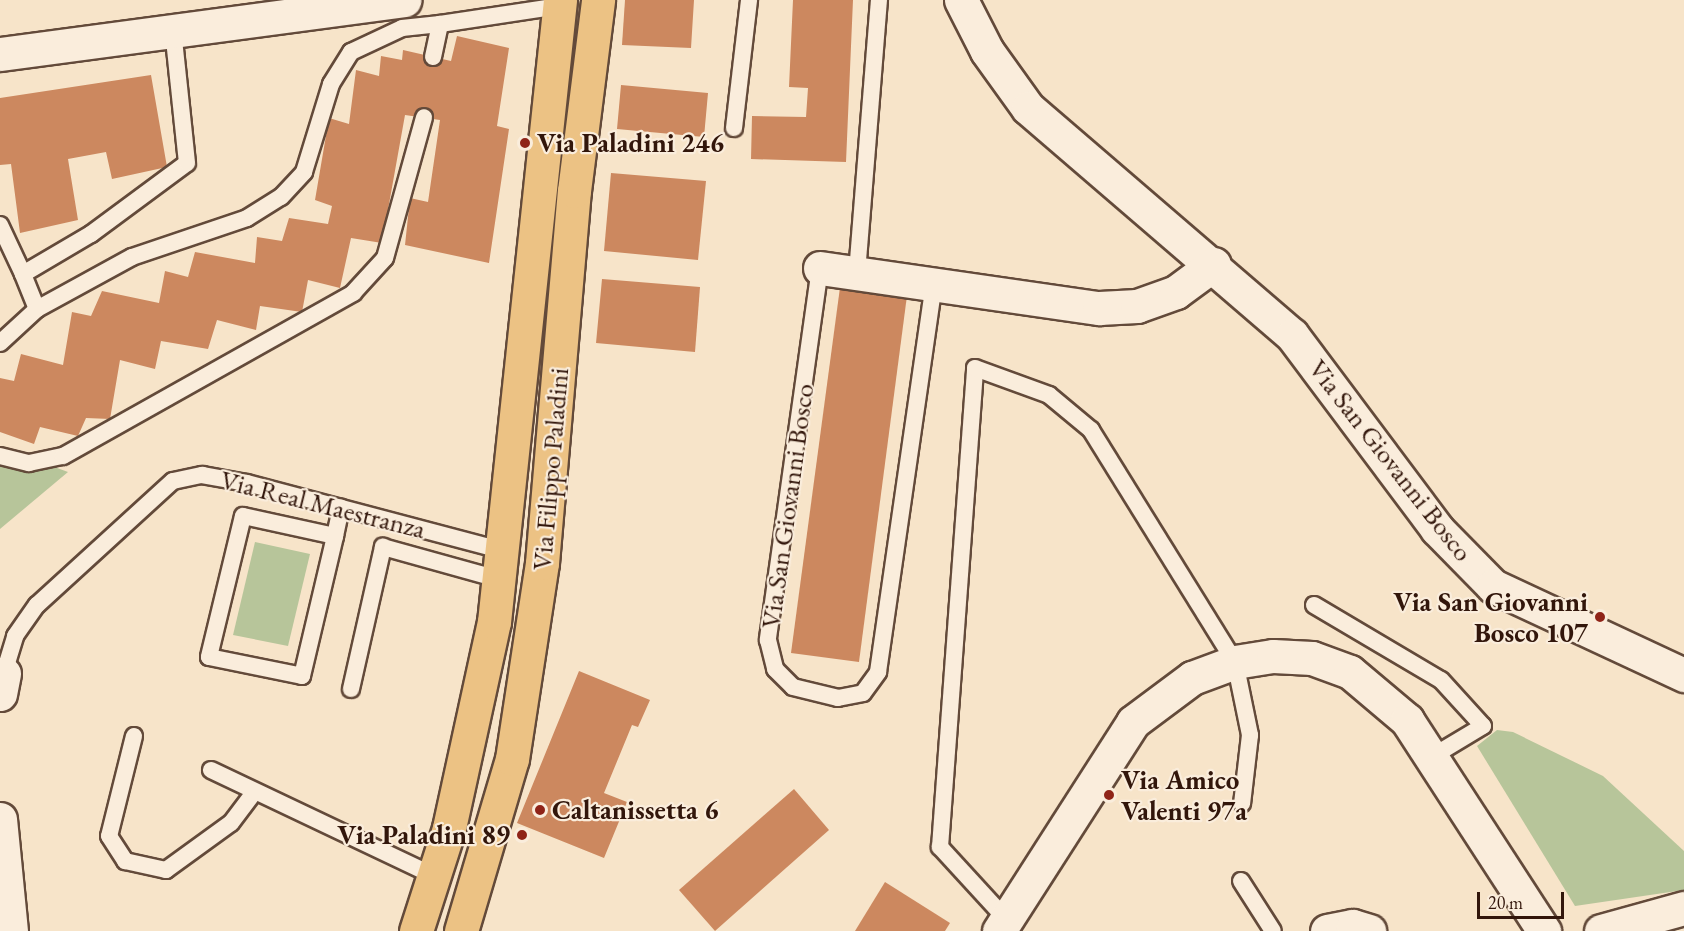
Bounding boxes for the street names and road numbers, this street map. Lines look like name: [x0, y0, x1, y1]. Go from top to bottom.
street label: Via San Giovanni Bosco: [1302, 353, 1480, 567]
street label: Via Filippo Paladini: [525, 366, 575, 572]
street label: Via San Giovanni Bosco: [754, 381, 820, 631]
street label: Via Real Maestranza: [217, 463, 429, 545]

